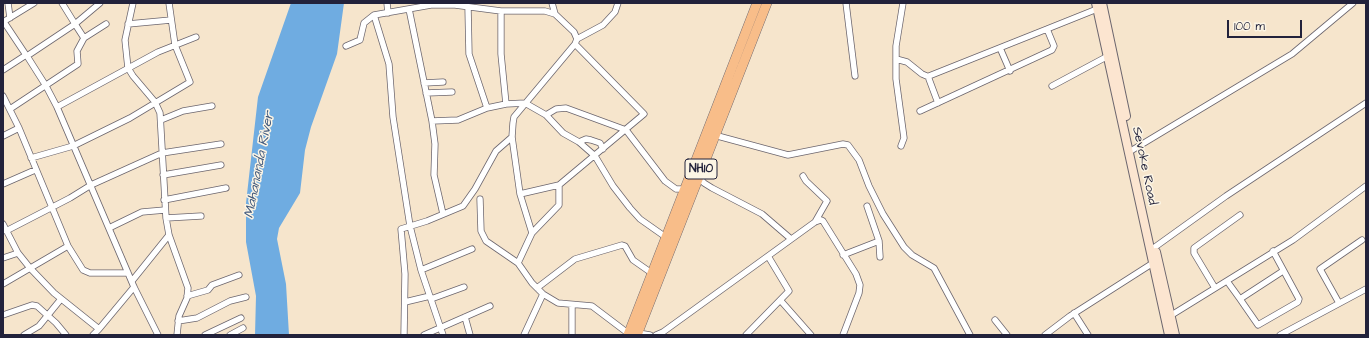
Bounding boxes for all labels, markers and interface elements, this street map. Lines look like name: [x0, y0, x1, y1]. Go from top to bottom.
scale bar: [1229, 12, 1304, 38]
text: 100 m: [1234, 18, 1265, 35]
water label: Mahananda River: [241, 110, 279, 220]
street label: Sevoke Road: [1128, 125, 1160, 207]
road number: NH10: [685, 159, 717, 179]

